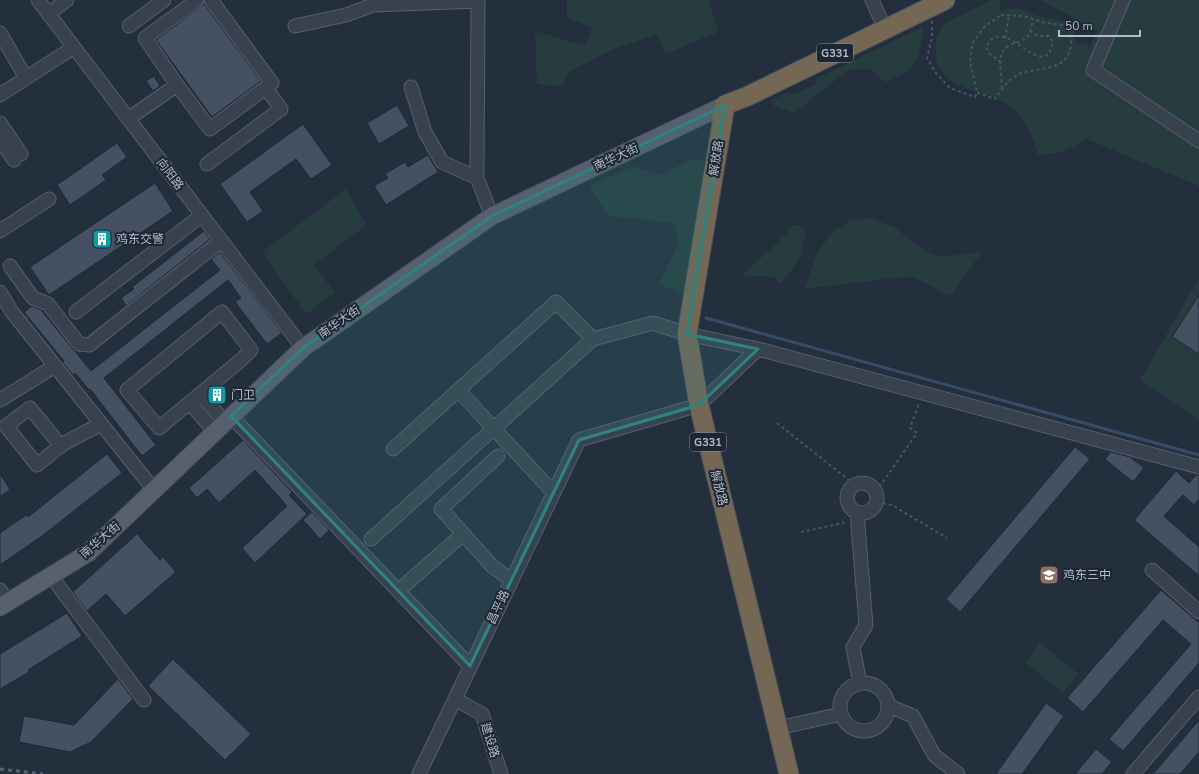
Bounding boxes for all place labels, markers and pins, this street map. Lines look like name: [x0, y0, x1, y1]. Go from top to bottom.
building icon: 鸡东交警: [91, 228, 113, 250]
place label: 鸡东交警: [116, 231, 164, 247]
building icon: 门卫: [206, 384, 228, 406]
place label: 门卫: [231, 387, 255, 403]
school or university icon: 鸡东三中: [1038, 564, 1060, 586]
place label: 鸡东三中: [1063, 567, 1111, 583]

